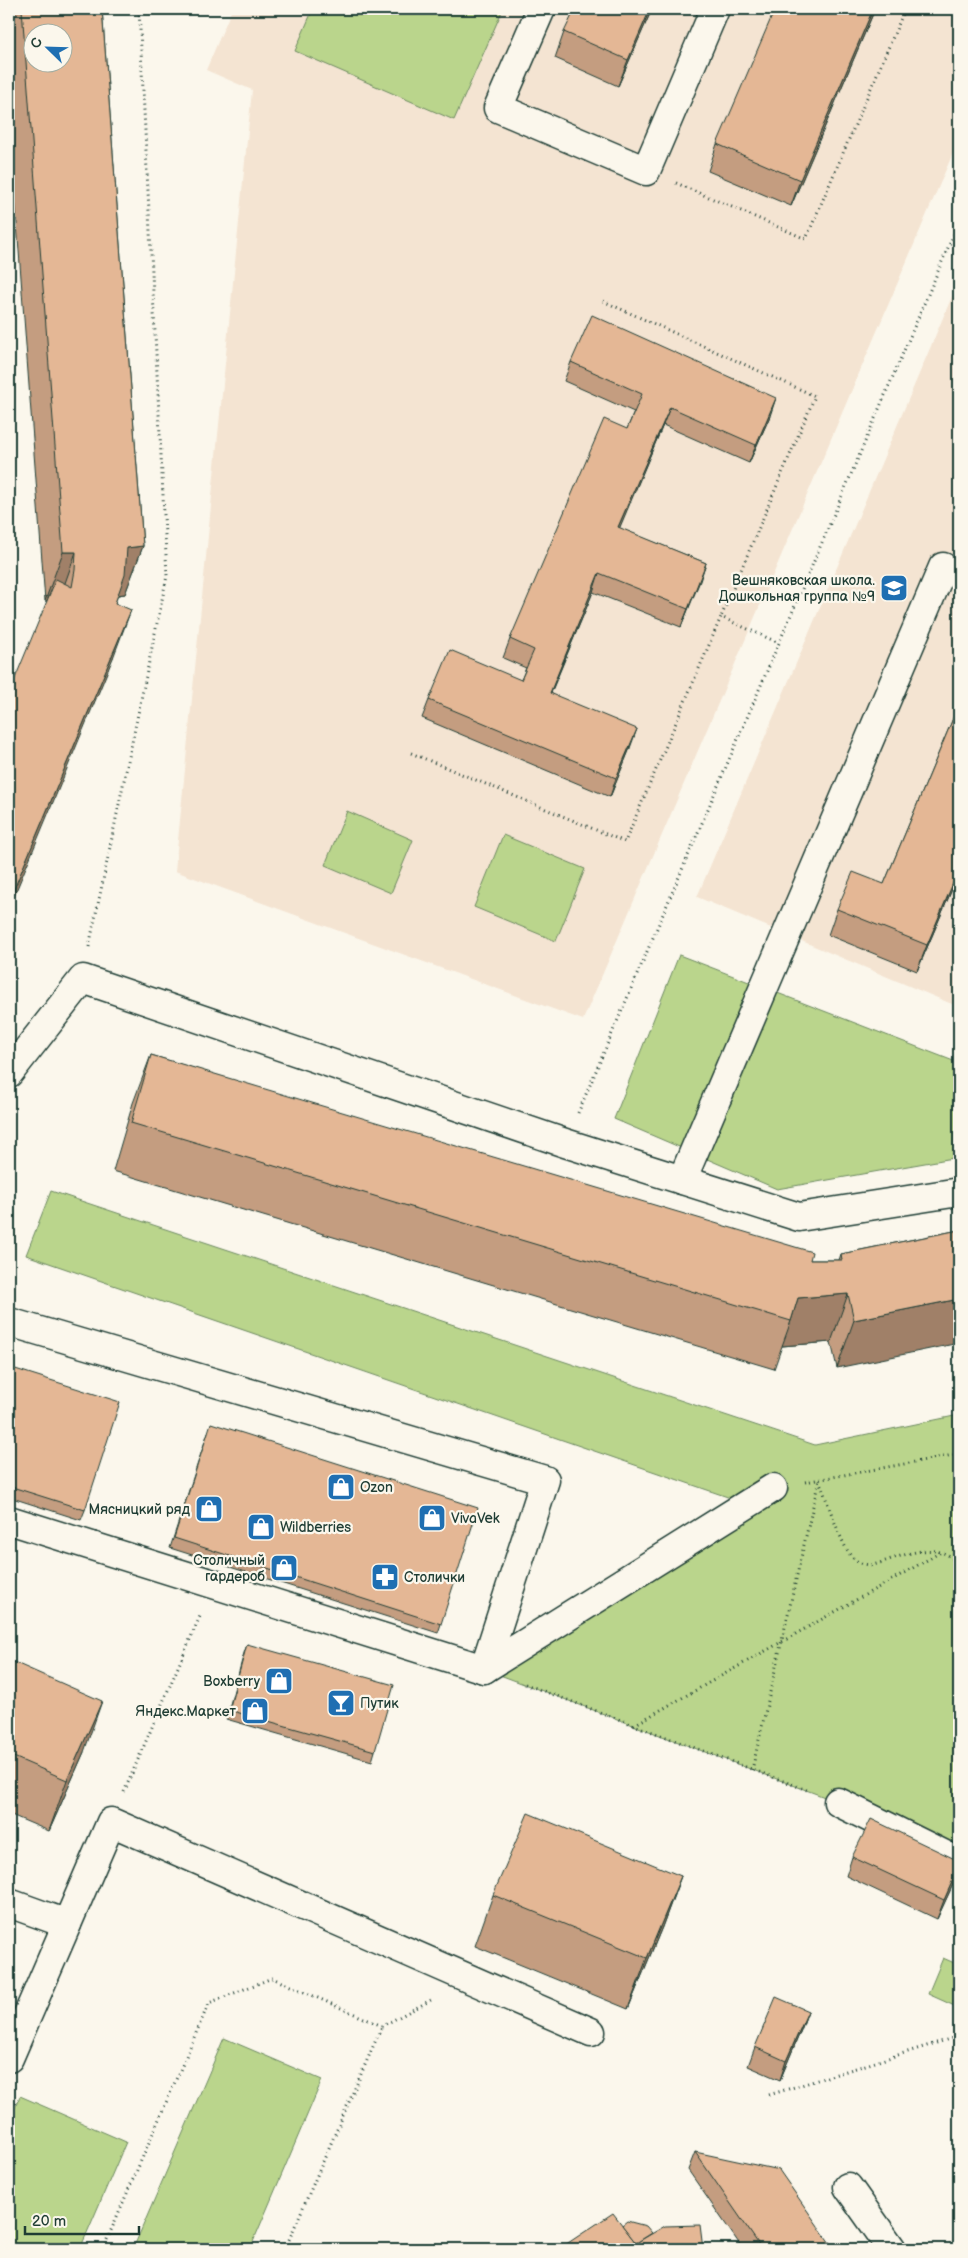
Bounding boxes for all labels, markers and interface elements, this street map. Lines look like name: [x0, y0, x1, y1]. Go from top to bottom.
north arrow: [22, 22, 72, 72]
text: С: [27, 35, 46, 51]
place label: Вешняковская школа. Дошкольная группа №9: [719, 572, 875, 605]
school or university icon: Вешняковская школа. Дошкольная группа №9: [879, 573, 909, 603]
shop icon: Ozon: [326, 1472, 356, 1502]
place label: Ozon: [360, 1479, 393, 1496]
shop icon: Мясницкий ряд: [194, 1494, 224, 1524]
place label: Мясницкий ряд: [88, 1501, 190, 1518]
shop icon: VivaVek: [417, 1503, 447, 1533]
place label: VivaVek: [451, 1510, 500, 1527]
shop icon: Wildberries: [246, 1512, 276, 1542]
place label: Wildberries: [280, 1519, 351, 1536]
place label: Столичный гардероб: [193, 1552, 265, 1585]
shop icon: Столичный гардероб: [269, 1553, 299, 1583]
pharmacy icon: Столички: [370, 1562, 400, 1592]
place label: Столички: [404, 1569, 465, 1586]
shop icon: Boxberry: [264, 1666, 294, 1696]
place label: Boxberry: [203, 1673, 261, 1690]
bar icon: Путик: [326, 1688, 356, 1718]
place label: Путик: [360, 1695, 399, 1712]
shop icon: Яндекс.Маркет: [240, 1696, 270, 1726]
place label: Яндекс.Маркет: [136, 1703, 236, 1720]
scale bar: [25, 2203, 139, 2235]
text: 20 m: [32, 2212, 66, 2231]

